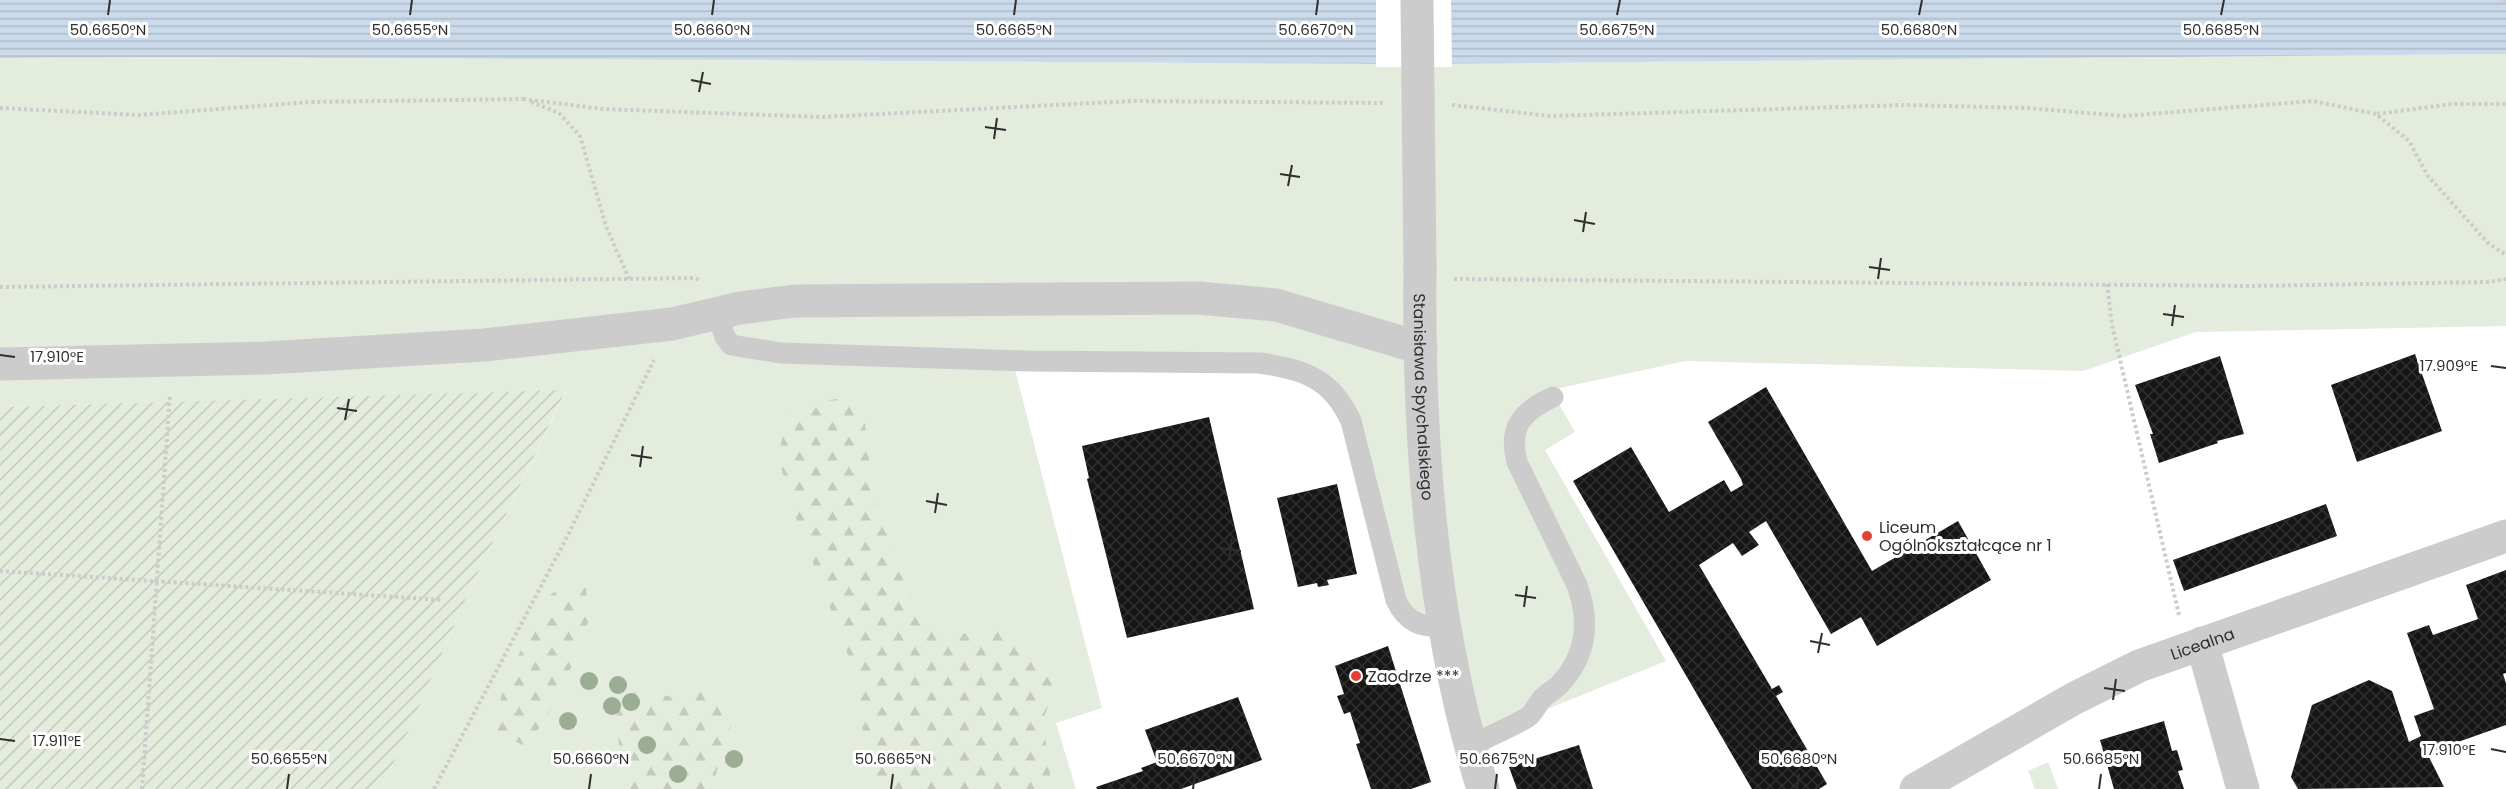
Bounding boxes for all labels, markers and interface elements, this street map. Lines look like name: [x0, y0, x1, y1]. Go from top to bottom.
text: 50.6650°N: [70, 19, 146, 40]
text: 50.6655°N: [372, 19, 448, 40]
text: 50.6660°N: [674, 19, 750, 40]
text: 50.6665°N: [976, 19, 1052, 40]
text: 50.6670°N: [1278, 19, 1354, 40]
text: 50.6675°N: [1579, 19, 1655, 40]
text: 50.6680°N: [1881, 19, 1957, 40]
text: 50.6685°N: [2183, 19, 2259, 40]
street label: Stanisława Spychalskiego: [1408, 293, 1439, 501]
text: 17.910°E: [30, 346, 84, 367]
text: 17.909°E: [2420, 355, 2478, 376]
place label: Liceum Ogólnokształcące nr 1: [1879, 516, 2052, 557]
marker: Liceum Ogólnokształcące nr 1: [1860, 529, 1874, 543]
street label: Licealna: [2167, 622, 2238, 666]
place label: Zaodrze ***: [1368, 665, 1459, 688]
marker: Zaodrze ***: [1349, 669, 1363, 683]
text: 17.911°E: [32, 730, 82, 751]
text: 17.910°E: [2422, 739, 2476, 760]
text: 50.6655°N: [251, 748, 327, 769]
text: 50.6660°N: [553, 748, 629, 769]
text: 50.6665°N: [855, 748, 931, 769]
text: 50.6670°N: [1157, 748, 1233, 769]
text: 50.6675°N: [1459, 748, 1535, 769]
text: 50.6680°N: [1761, 748, 1837, 769]
text: 50.6685°N: [2063, 748, 2139, 769]

